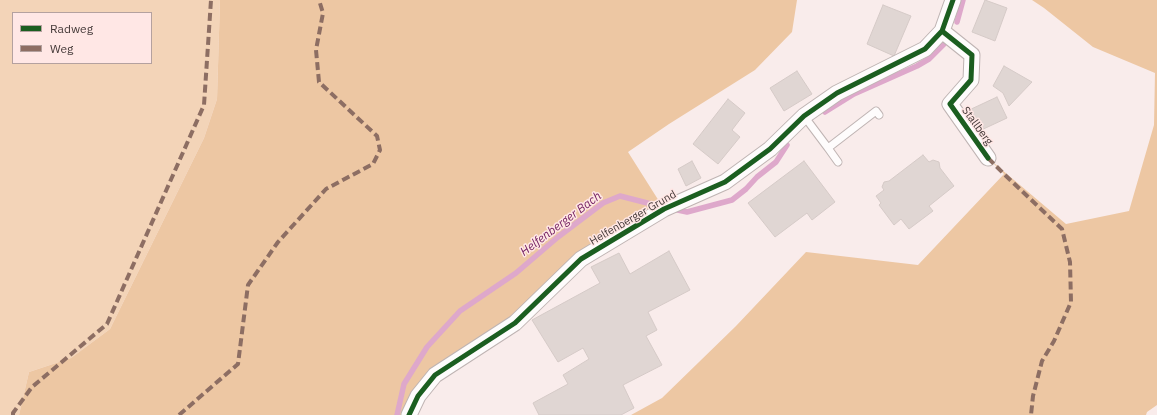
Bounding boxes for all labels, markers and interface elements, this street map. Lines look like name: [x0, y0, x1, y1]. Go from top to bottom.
legend: [12, 12, 152, 64]
text: Radweg: [50, 21, 93, 36]
text: Weg: [50, 41, 73, 56]
street label: Stallberg: [959, 104, 995, 148]
street label: Helfenberger Grund: [587, 188, 679, 248]
water label: Helfenberger Bach: [518, 189, 604, 259]

